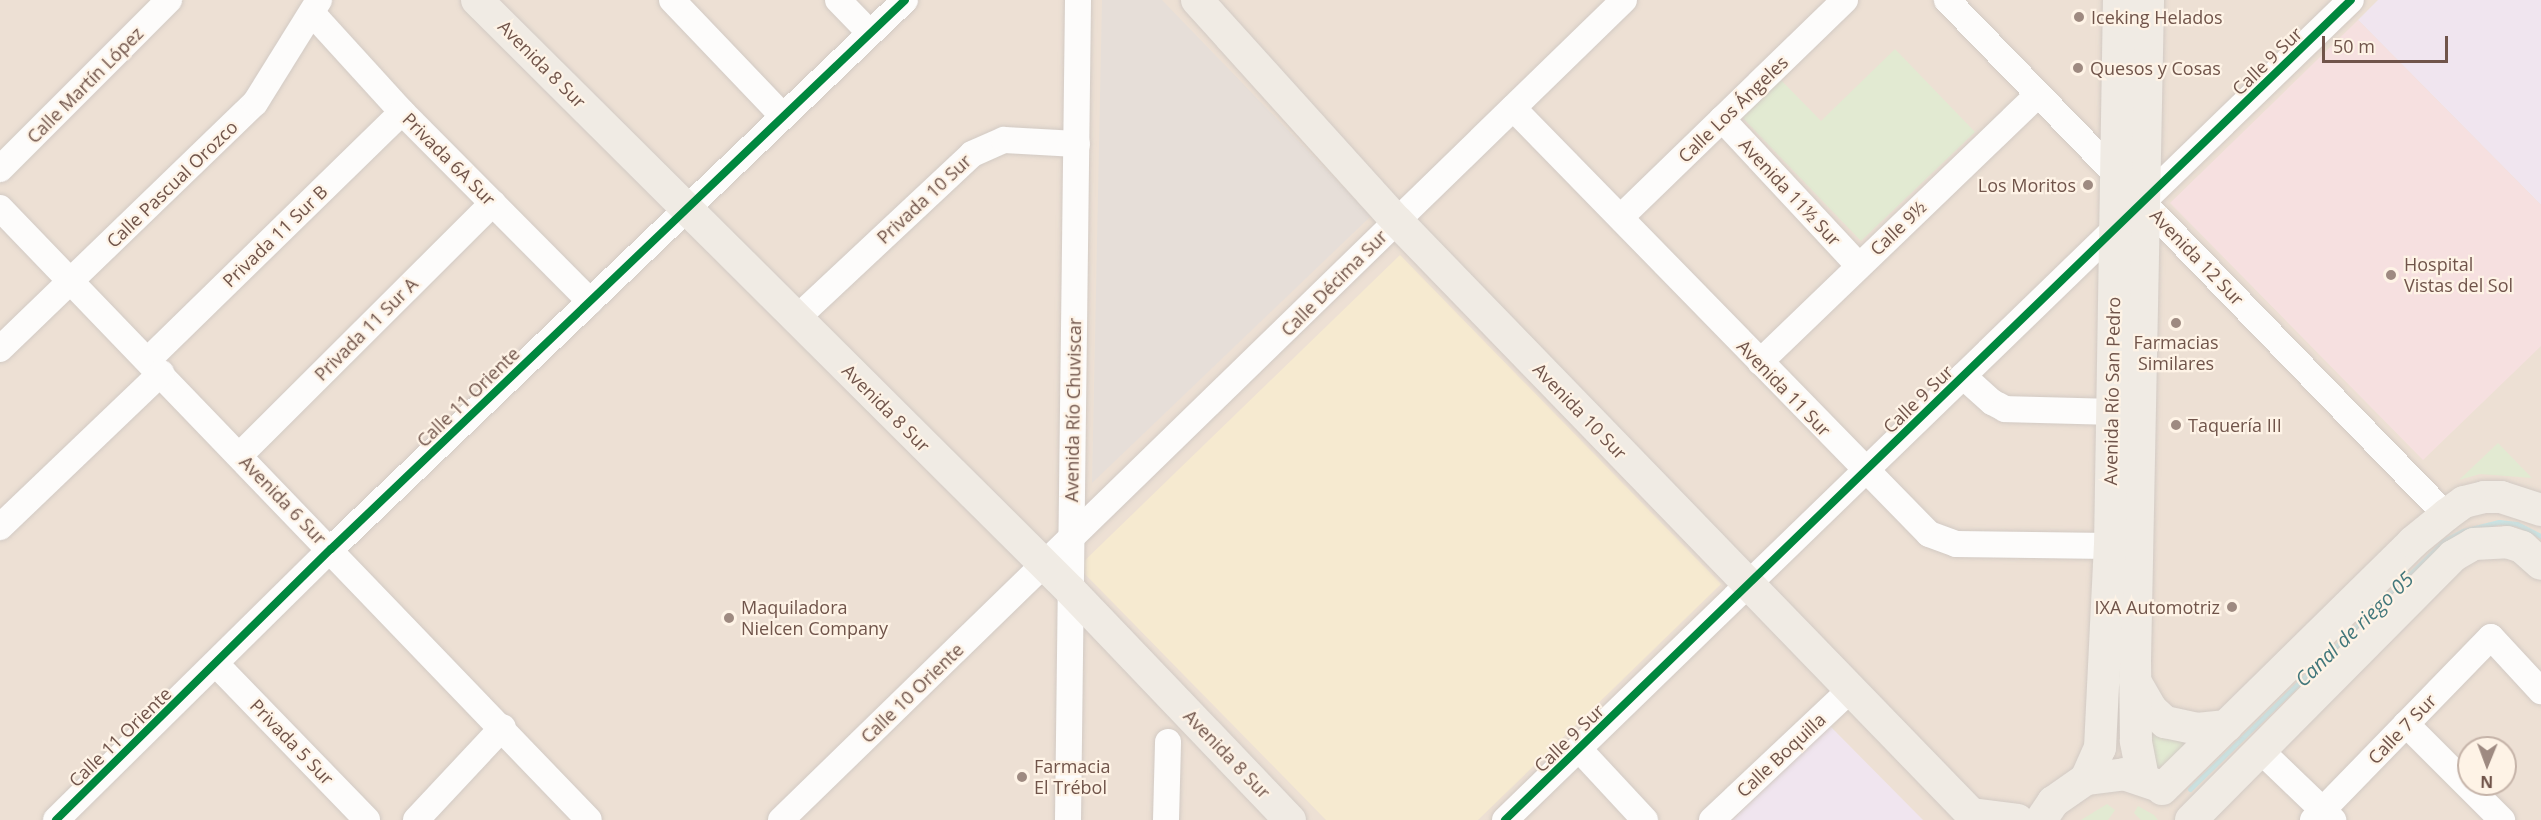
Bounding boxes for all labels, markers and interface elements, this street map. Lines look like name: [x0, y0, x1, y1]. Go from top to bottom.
place label: Iceking Helados: [2091, 6, 2223, 28]
marker: Iceking Helados: [2072, 10, 2086, 24]
street label: Avenida 8 Sur: [494, 16, 590, 112]
street label: Calle Martín López: [22, 22, 148, 148]
street label: Calle 9 Sur: [2228, 23, 2306, 99]
scale bar: [2325, 24, 2451, 62]
text: 50 m: [2333, 34, 2375, 58]
street label: Calle Los Ángeles: [1674, 51, 1792, 167]
place label: Quesos y Cosas: [2090, 57, 2221, 79]
marker: Quesos y Cosas: [2071, 61, 2085, 75]
street label: Privada 6A Sur: [398, 108, 500, 210]
street label: Calle Pascual Orozco: [102, 116, 242, 252]
street label: Avenida 11½ Sur: [1735, 134, 1845, 250]
street label: Privada 10 Sur: [872, 150, 976, 248]
place label: Los Moritos: [1978, 174, 2076, 196]
marker: Los Moritos: [2081, 178, 2095, 192]
street label: Privada 11 Sur B: [218, 181, 332, 291]
street label: Calle 9½: [1866, 196, 1930, 260]
street label: Avenida 12 Sur: [2146, 204, 2248, 310]
street label: Calle Décima Sur: [1276, 225, 1392, 341]
place label: Hospital Vistas del Sol: [2404, 254, 2513, 296]
marker: Hospital Vistas del Sol: [2382, 266, 2400, 284]
street label: Privada 11 Sur A: [310, 273, 422, 385]
street label: Avenida Río San Pedro: [2100, 297, 2124, 485]
marker: Farmacias Similares: [2169, 316, 2183, 330]
street label: Avenida Río Chuviscar: [1061, 318, 1085, 502]
place label: Farmacias Similares: [2133, 332, 2219, 374]
street label: Avenida 11 Sur: [1733, 335, 1835, 441]
street label: Calle 11 Oriente: [412, 343, 524, 451]
street label: Avenida 10 Sur: [1529, 358, 1631, 464]
street label: Avenida 8 Sur: [838, 360, 934, 456]
street label: Calle 9 Sur: [1879, 361, 1957, 437]
place label: Taquería III: [2188, 414, 2282, 436]
marker: Taquería III: [2169, 418, 2183, 432]
street label: Avenida 6 Sur: [235, 451, 331, 549]
water label: Canal de riego 05: [2290, 567, 2418, 691]
place label: IXA Automotriz: [2095, 596, 2220, 618]
place label: Maquiladora Nielcen Company: [741, 597, 888, 640]
marker: IXA Automotriz: [2225, 600, 2239, 614]
marker: Maquiladora Nielcen Company: [722, 611, 736, 625]
street label: Calle 10 Oriente: [856, 639, 968, 747]
street label: Calle 11 Oriente: [64, 683, 176, 791]
street label: Calle 7 Sur: [2364, 690, 2440, 768]
street label: Privada 5 Sur: [246, 695, 338, 789]
street label: Calle 9 Sur: [1530, 700, 1608, 776]
street label: Avenida 8 Sur: [1179, 705, 1275, 803]
street label: Calle Boquilla: [1732, 708, 1830, 802]
north arrow: [2457, 736, 2517, 796]
place label: Farmacia El Trébol: [1034, 756, 1110, 798]
marker: Farmacia El Trébol: [1015, 770, 1029, 784]
text: N: [2480, 771, 2493, 793]

